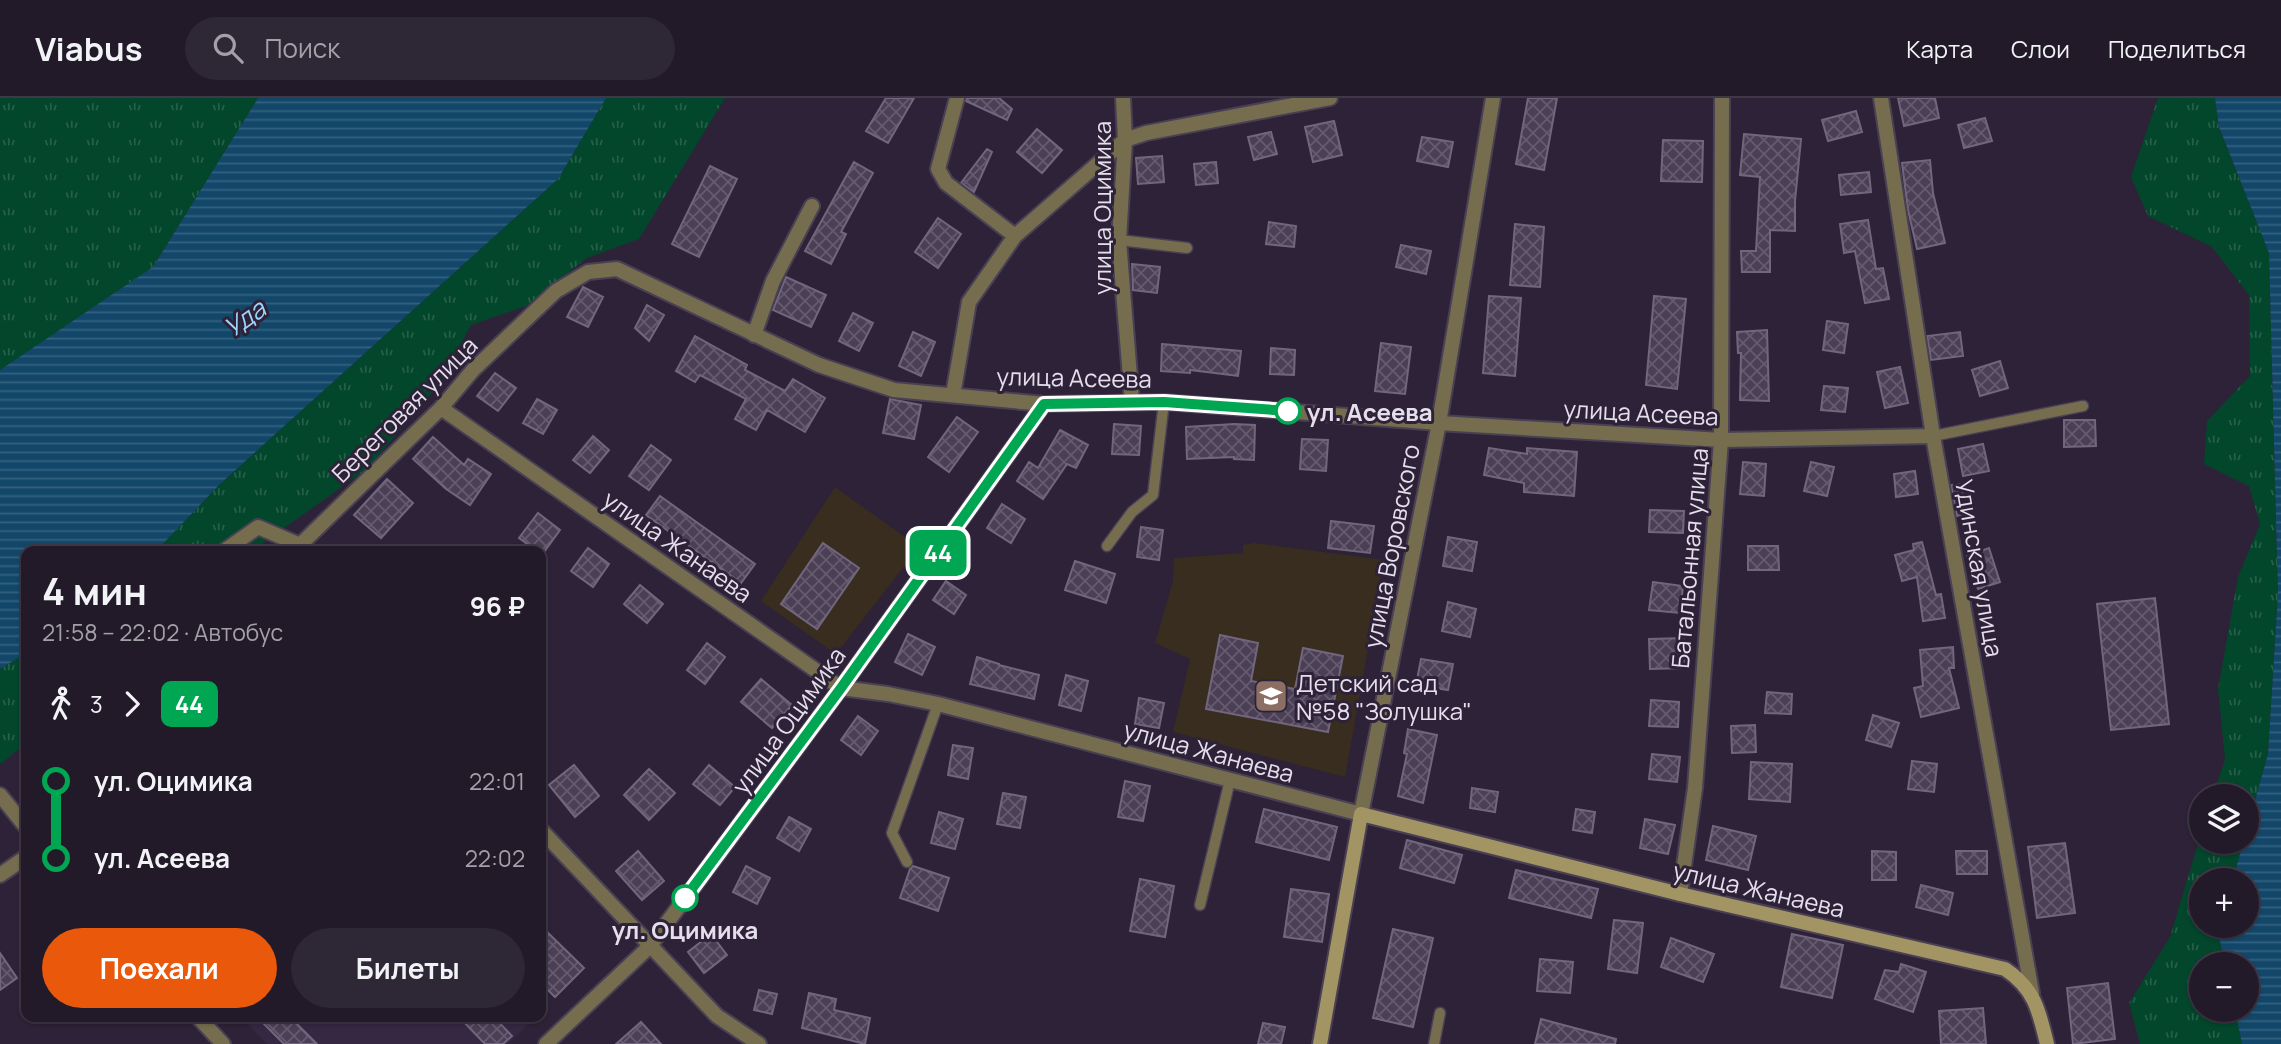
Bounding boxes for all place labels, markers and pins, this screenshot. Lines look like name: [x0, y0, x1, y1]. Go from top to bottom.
place label: ул. Асеева: [1307, 395, 1433, 428]
marker: ул. Асеева: [1275, 398, 1301, 424]
place label: Детский сад №58 "Золушка": [1296, 666, 1472, 727]
school or university icon: Детский сад №58 "Золушка": [1252, 677, 1290, 715]
marker: ул. Оцимика: [672, 885, 698, 911]
place label: ул. Оцимика: [612, 913, 758, 946]

